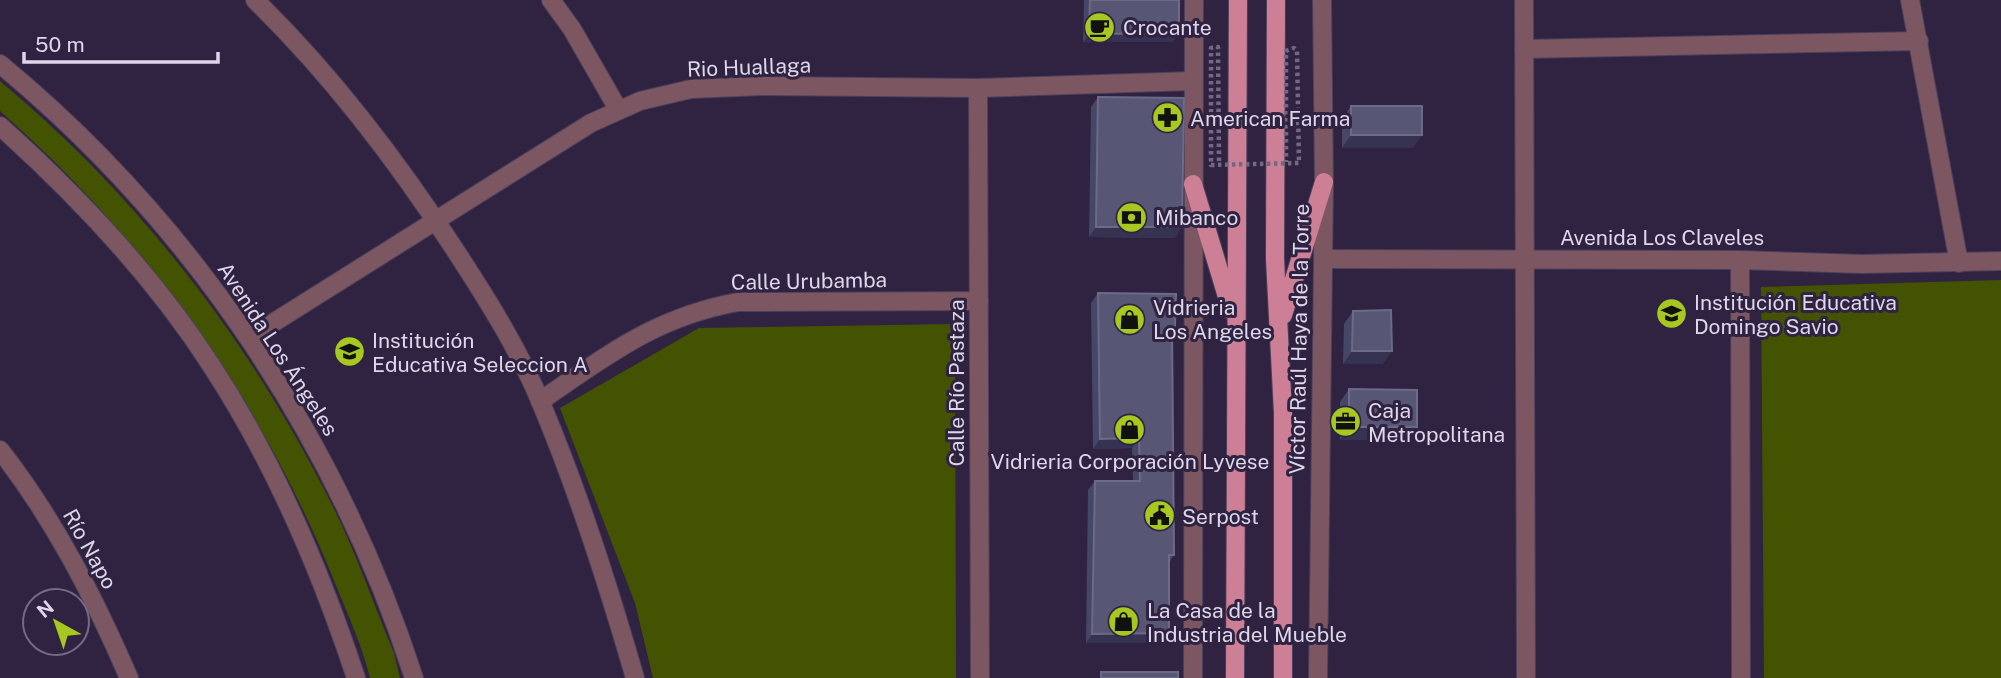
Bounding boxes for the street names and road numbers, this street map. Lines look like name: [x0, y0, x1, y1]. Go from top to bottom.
street label: Rio Huallaga: [686, 52, 812, 82]
street label: Víctor Raúl Haya de la Torre: [1284, 204, 1314, 474]
street label: Avenida Los Claveles: [1560, 225, 1764, 250]
street label: Avenida Los Ángeles: [213, 258, 343, 440]
street label: Calle Urubamba: [731, 267, 887, 295]
street label: Calle Río Pastaza: [944, 299, 969, 467]
street label: Río Napo: [58, 505, 122, 593]

